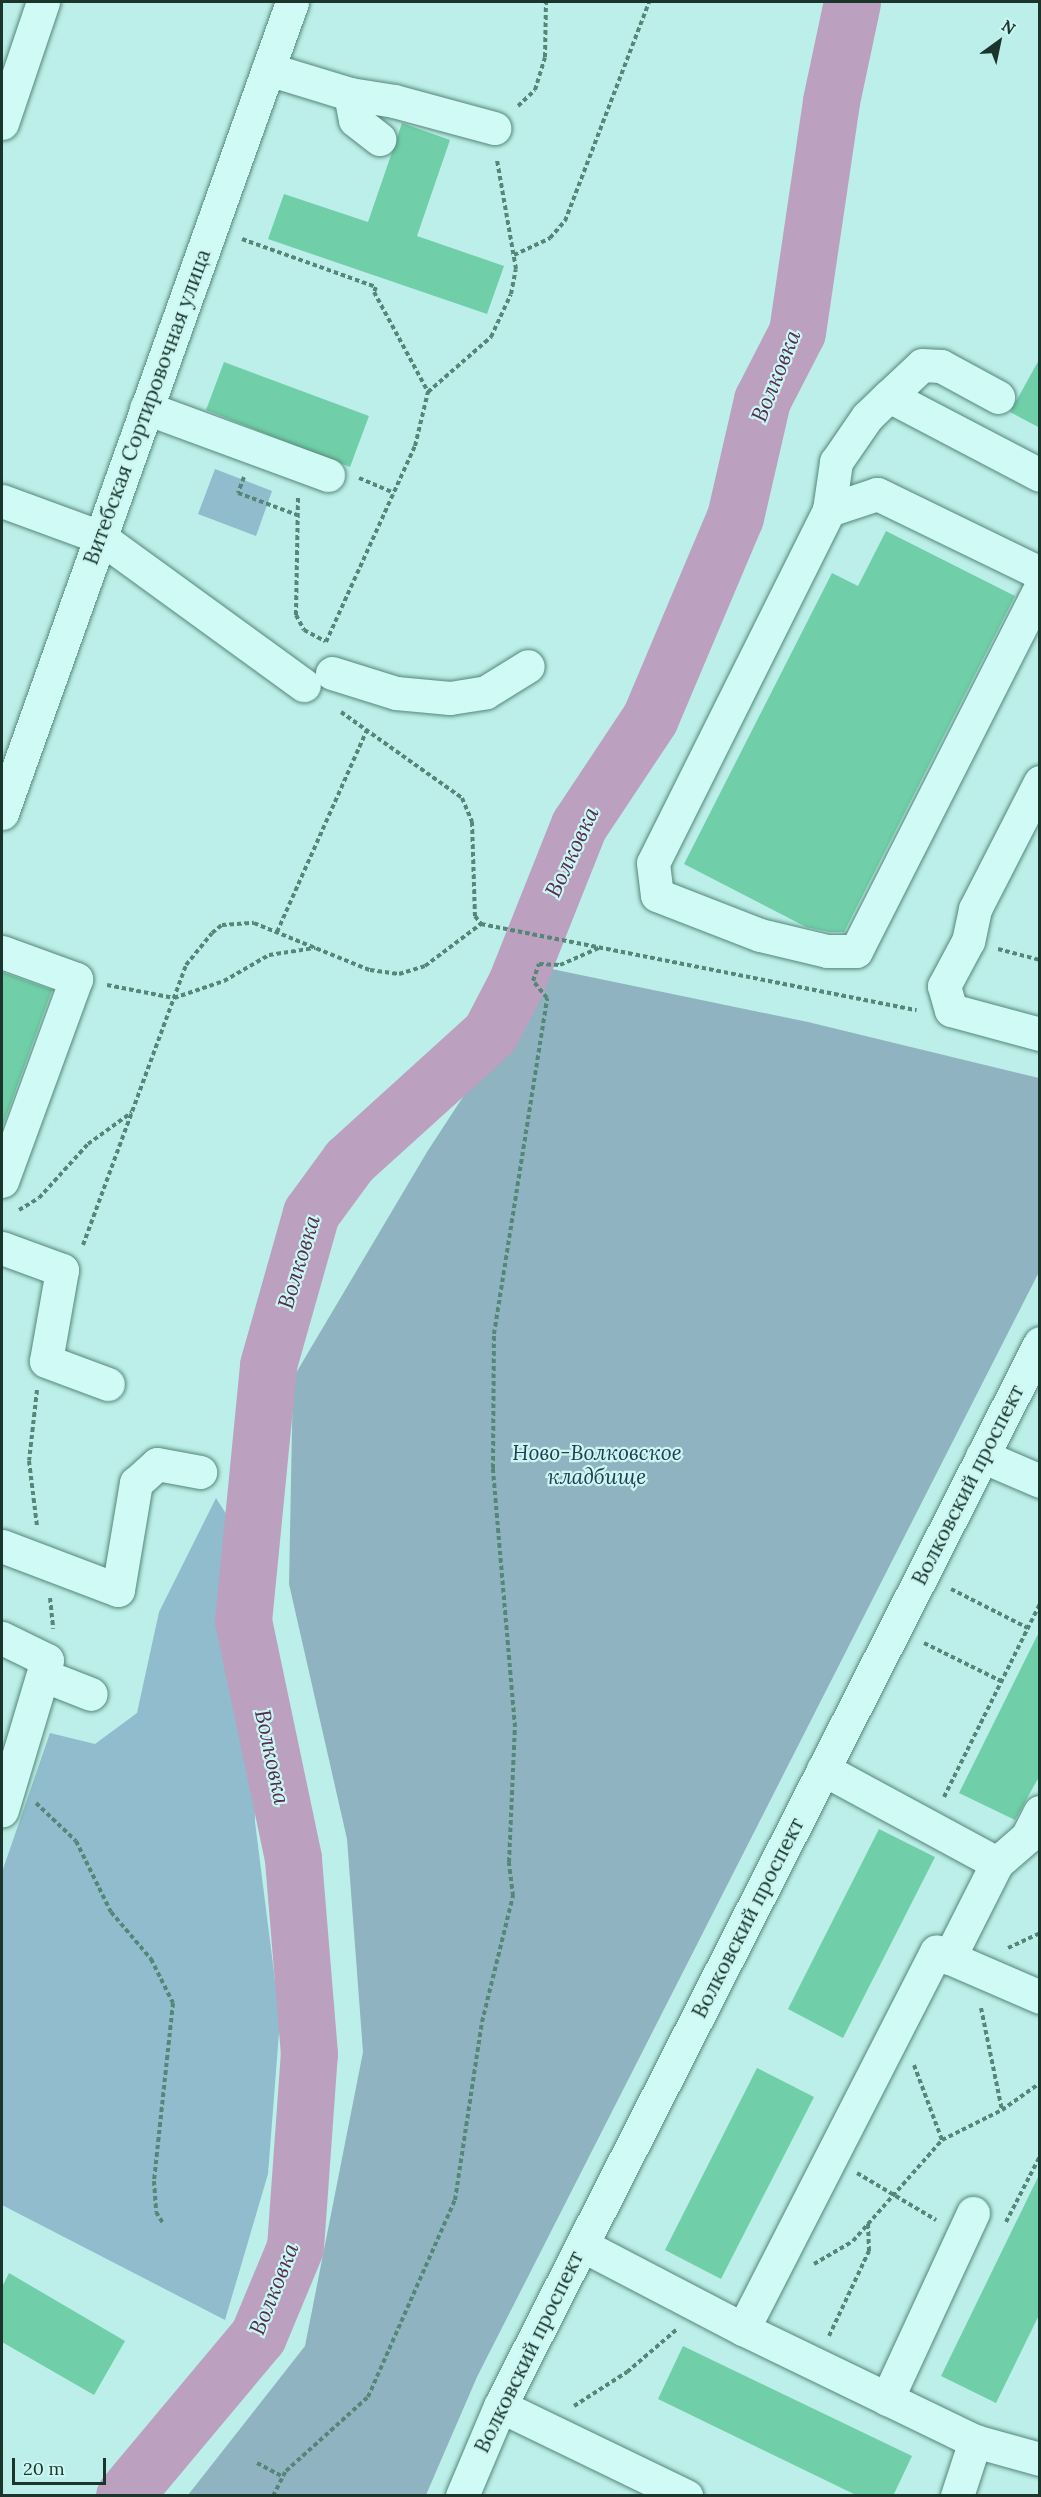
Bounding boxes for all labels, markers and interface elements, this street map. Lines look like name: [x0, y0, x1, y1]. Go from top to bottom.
north arrow: [969, 12, 1029, 72]
text: N: [998, 15, 1019, 39]
street label: Витебская Сортировочная улица: [78, 246, 216, 568]
water label: Волковка: [746, 326, 806, 426]
water label: Волковка: [540, 803, 604, 901]
water label: Волковка: [272, 1212, 326, 1312]
street label: Волковский проспект: [907, 1381, 1029, 1589]
park label: Ново-Волковское кладбище: [512, 1440, 682, 1490]
water label: Волковка: [249, 1707, 295, 1807]
street label: Волковский проспект: [687, 1814, 809, 2022]
water label: Волковка: [244, 2239, 304, 2339]
street label: Волковский проспект: [469, 2247, 589, 2457]
scale bar: [15, 2446, 110, 2484]
text: 20 m: [23, 2457, 65, 2480]

